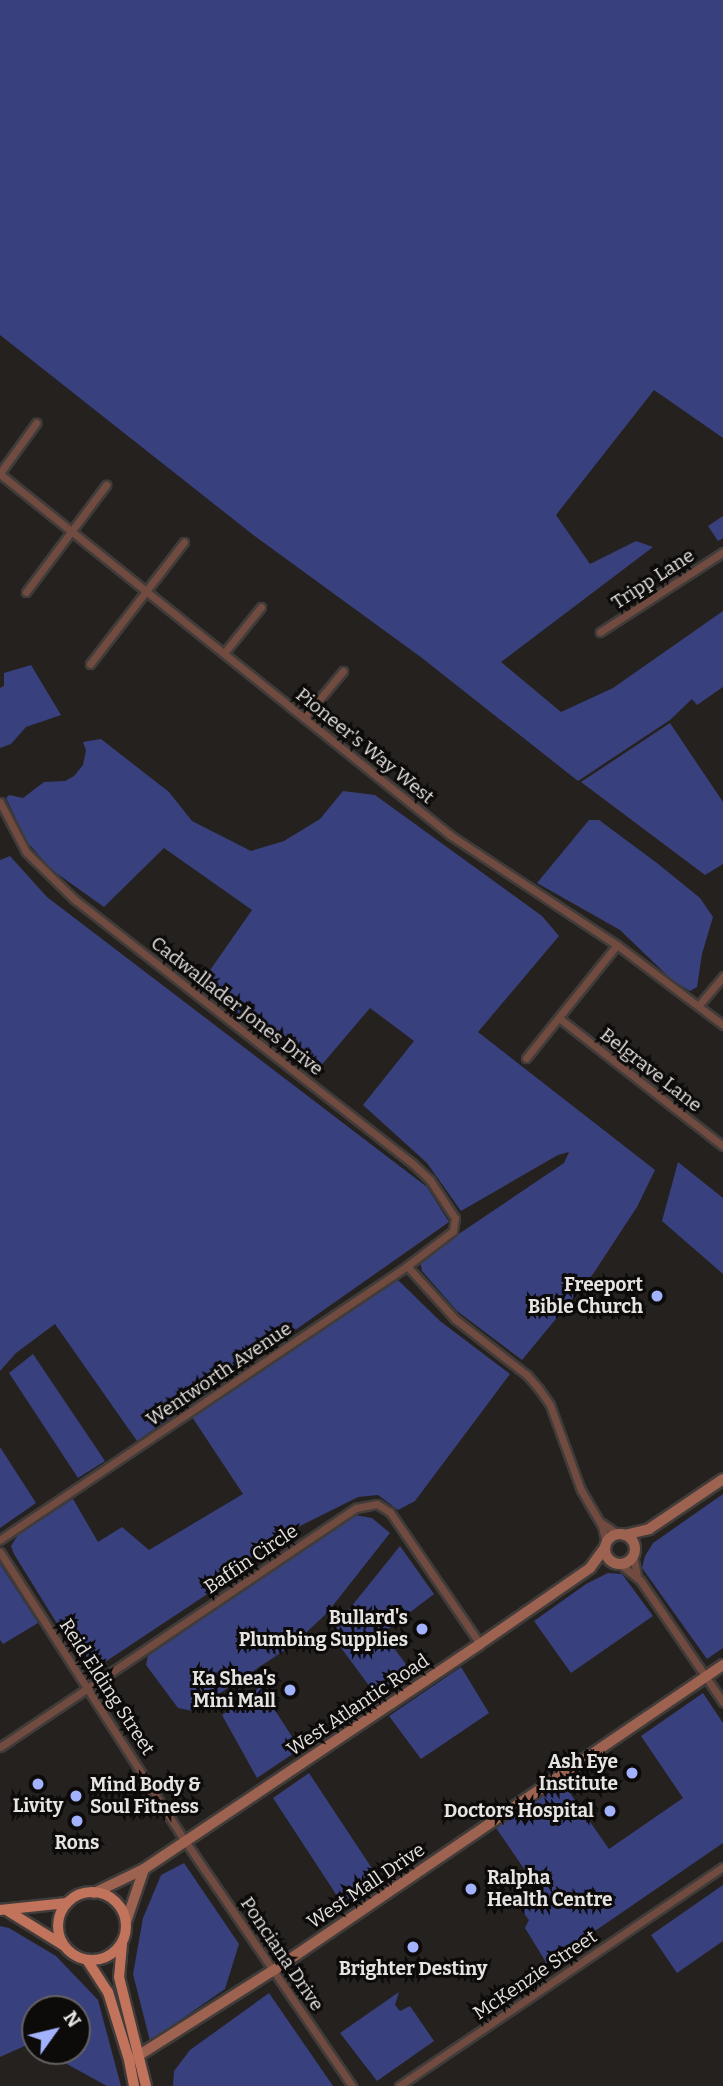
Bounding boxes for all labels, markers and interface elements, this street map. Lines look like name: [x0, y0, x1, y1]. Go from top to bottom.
street label: Tripp Lane: [607, 544, 699, 614]
street label: Pioneer's Way West: [291, 683, 439, 809]
street label: Cadwallader Jones Drive: [146, 932, 328, 1080]
street label: Belgrave Lane: [596, 1023, 706, 1117]
place label: Freeport Bible Church: [528, 1274, 643, 1318]
marker: Freeport Bible Church: [649, 1288, 665, 1304]
street label: Wentworth Avenue: [142, 1317, 296, 1431]
street label: Baffin Circle: [200, 1519, 302, 1599]
place label: Bullard's Plumbing Supplies: [239, 1607, 408, 1651]
street label: Reid Elding Street: [55, 1615, 159, 1759]
marker: Bullard's Plumbing Supplies: [414, 1621, 430, 1637]
street label: West Atlantic Road: [283, 1649, 433, 1761]
place label: Ka Shea's Mini Mall: [192, 1668, 276, 1712]
marker: Ka Shea's Mini Mall: [282, 1682, 298, 1698]
place label: Ash Eye Institute: [539, 1751, 618, 1795]
marker: Ash Eye Institute: [624, 1765, 640, 1781]
place label: Mind Body & Soul Fitness: [90, 1774, 201, 1818]
marker: Livity: [30, 1776, 46, 1792]
marker: Mind Body & Soul Fitness: [68, 1788, 84, 1804]
place label: Livity: [13, 1795, 63, 1817]
place label: Doctors Hospital: [444, 1800, 594, 1822]
marker: Doctors Hospital: [600, 1801, 620, 1821]
marker: Rons: [69, 1813, 85, 1829]
place label: Rons: [55, 1832, 99, 1854]
street label: West Mall Drive: [303, 1838, 429, 1934]
place label: Ralpha Health Centre: [487, 1867, 612, 1911]
marker: Ralpha Health Centre: [461, 1879, 481, 1899]
street label: Ponciana Drive: [236, 1893, 328, 2015]
street label: McKenzie Street: [469, 1925, 601, 2025]
marker: Brighter Destiny: [405, 1939, 421, 1955]
place label: Brighter Destiny: [339, 1958, 487, 1980]
north arrow: [21, 1995, 91, 2065]
text: N: [59, 2007, 86, 2032]

